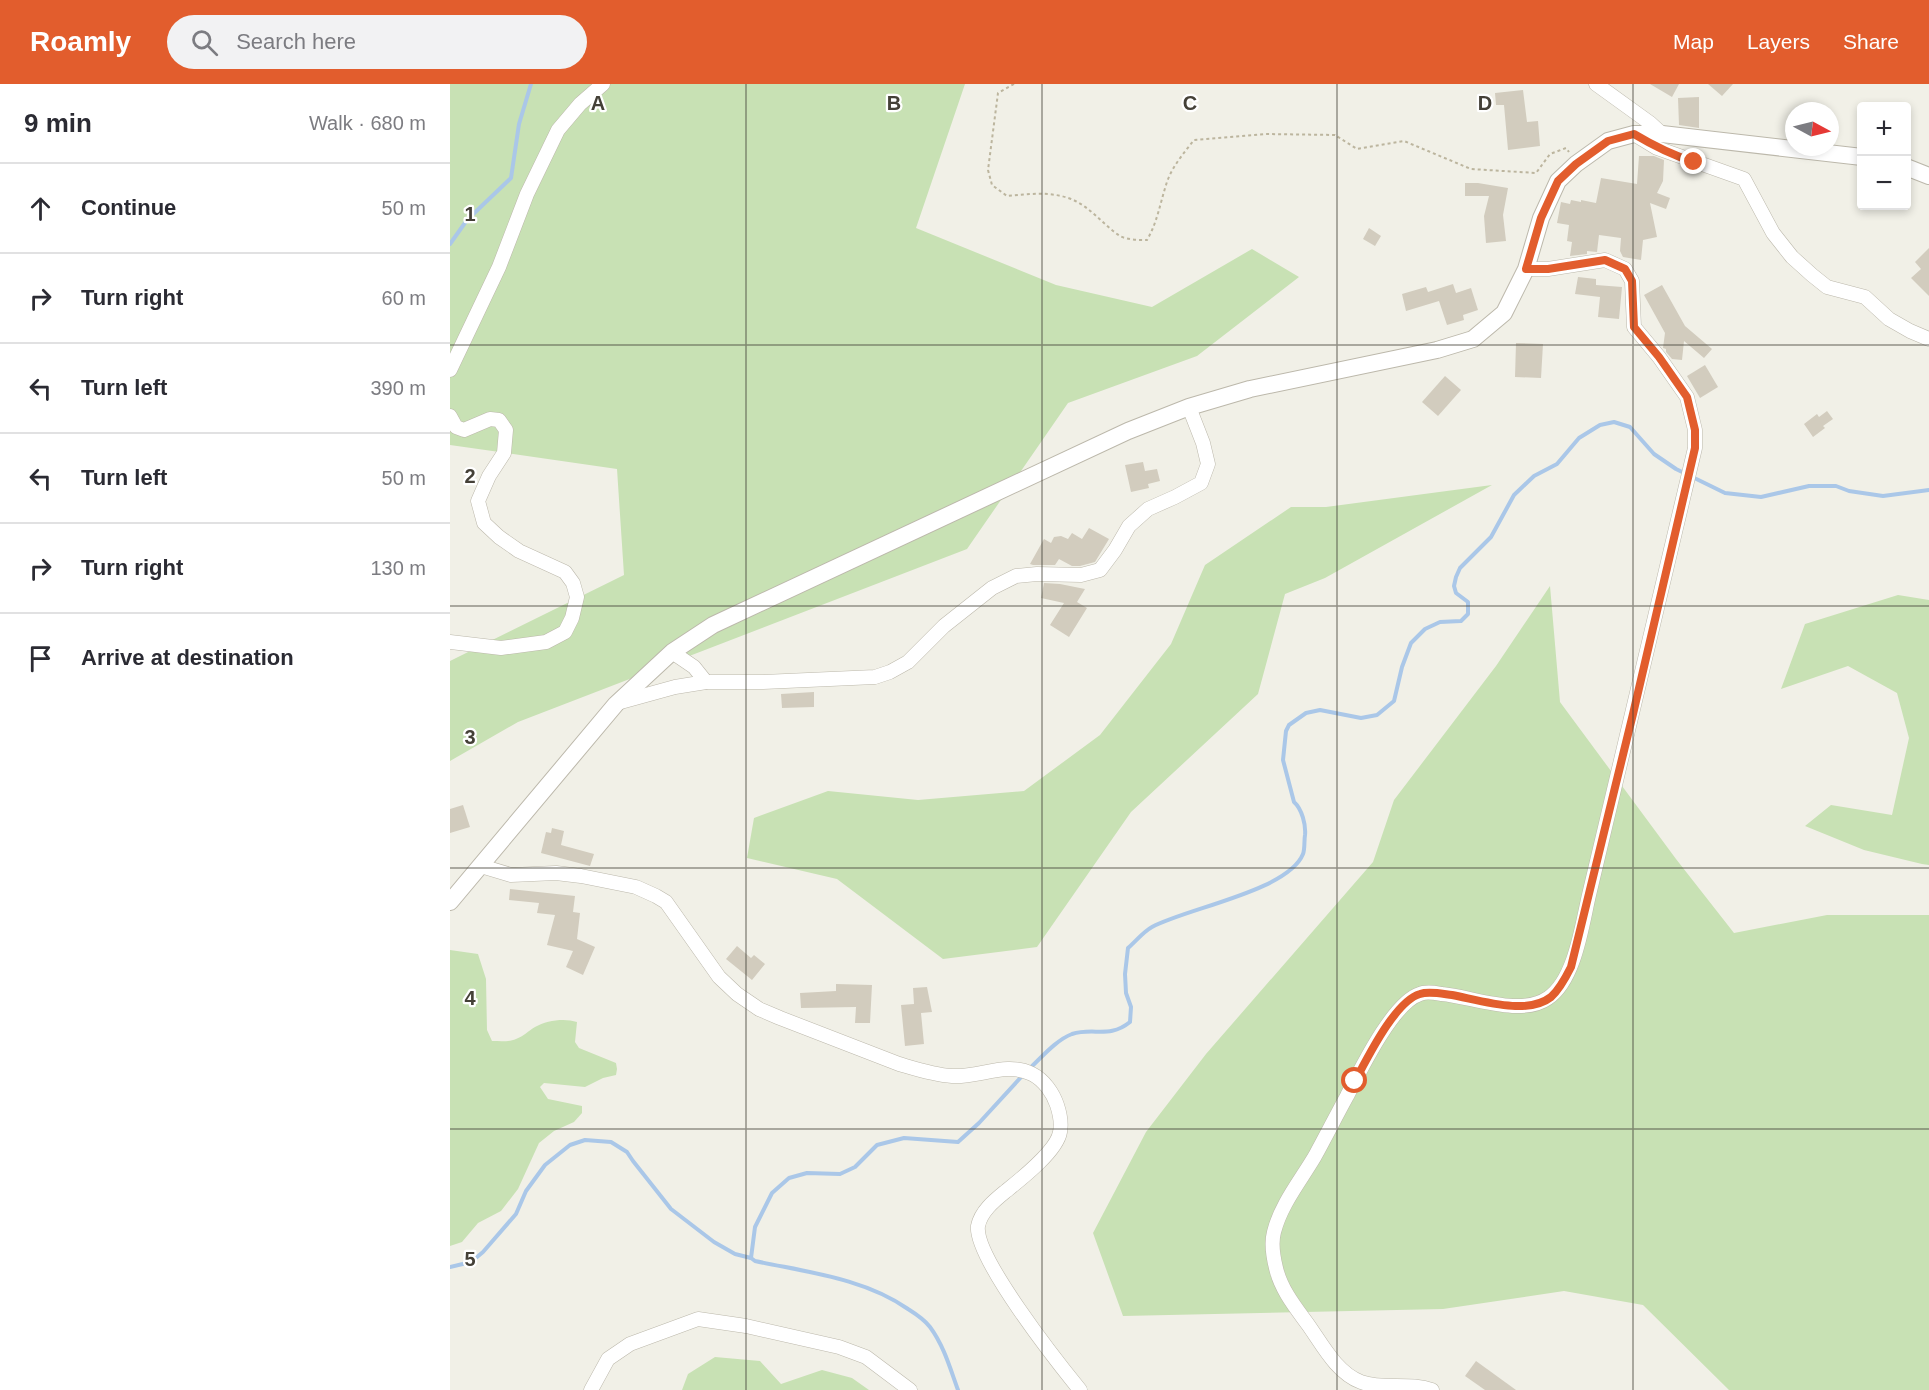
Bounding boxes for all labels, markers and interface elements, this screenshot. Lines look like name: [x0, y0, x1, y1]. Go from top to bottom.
search box: [167, 15, 587, 69]
text: Roamly: [30, 26, 131, 57]
icon: search: [188, 26, 221, 59]
text: Search here: [236, 29, 356, 54]
text: Map: [1673, 30, 1714, 53]
text: Layers: [1747, 30, 1810, 53]
text: Share: [1843, 30, 1899, 53]
text: A: [591, 92, 605, 114]
text: B: [887, 92, 901, 114]
text: C: [1183, 92, 1197, 114]
text: D: [1478, 92, 1492, 114]
north arrow: [1785, 102, 1839, 156]
map controls: [1857, 102, 1911, 210]
button: +: [1857, 102, 1911, 156]
text: 9 min: [24, 108, 92, 138]
text: Walk · 680 m: [309, 112, 426, 134]
route end: [1680, 148, 1706, 174]
button: −: [1857, 156, 1911, 210]
icon: ahead: [24, 192, 57, 225]
text: Continue: [81, 195, 176, 220]
text: 50 m: [382, 197, 426, 219]
text: 1: [464, 203, 476, 225]
icon: right: [24, 282, 57, 315]
text: Turn right: [81, 285, 183, 310]
text: 60 m: [382, 287, 426, 309]
icon: left: [24, 372, 57, 405]
text: Turn left: [81, 375, 167, 400]
text: 390 m: [370, 377, 426, 399]
icon: left: [24, 462, 57, 495]
text: Turn left: [81, 465, 167, 490]
text: 2: [464, 465, 476, 487]
text: 50 m: [382, 467, 426, 489]
icon: right: [24, 552, 57, 585]
text: Turn right: [81, 555, 183, 580]
text: 130 m: [370, 557, 426, 579]
icon: arrive: [24, 642, 57, 675]
text: Arrive at destination: [81, 645, 294, 670]
text: 3: [464, 726, 476, 748]
text: 4: [464, 987, 476, 1009]
route start: [1341, 1067, 1367, 1093]
text: 5: [464, 1248, 476, 1270]

